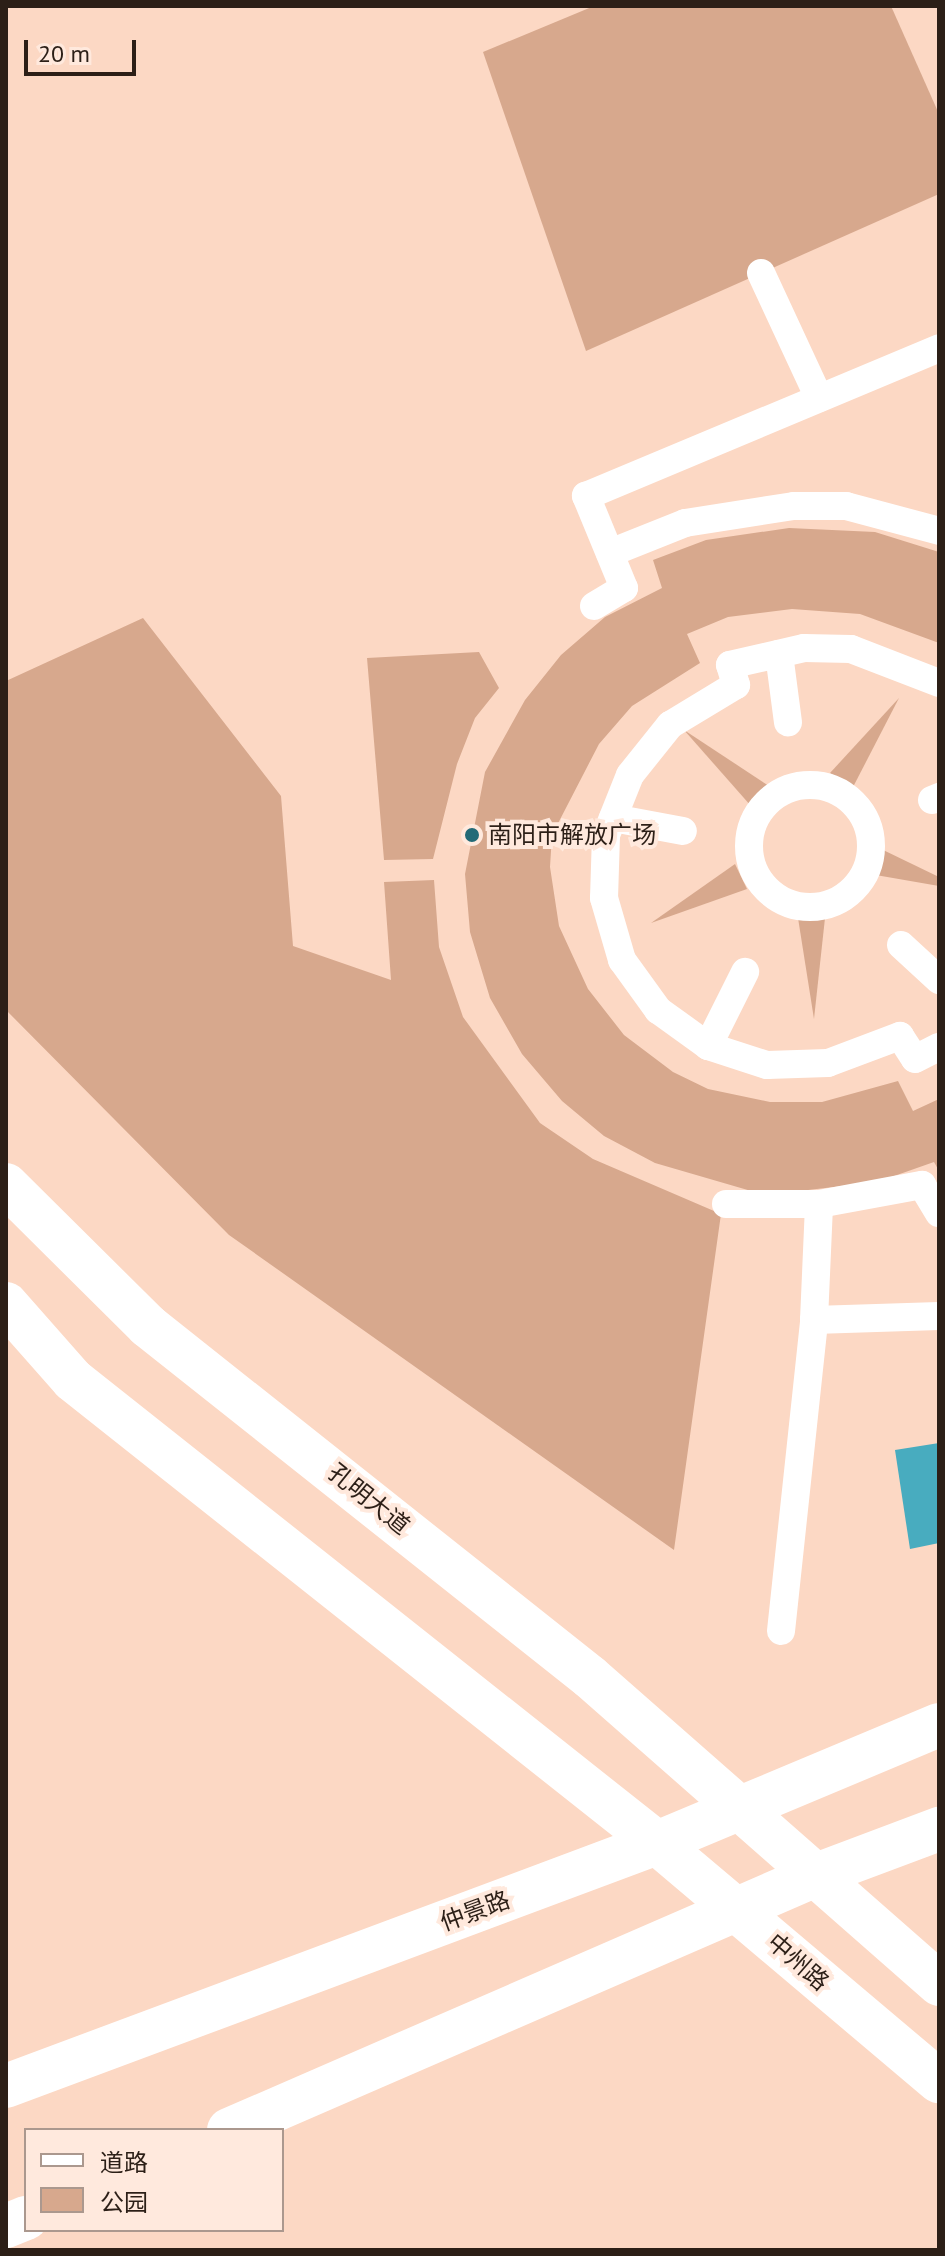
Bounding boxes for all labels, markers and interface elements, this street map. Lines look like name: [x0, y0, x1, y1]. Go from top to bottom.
scale bar: [28, 24, 140, 74]
text: 20 m: [38, 38, 90, 69]
place label: 南阳市解放广场: [488, 821, 656, 849]
marker: 南阳市解放广场: [463, 826, 481, 844]
street label: 孔明大道: [323, 1458, 415, 1540]
street label: 仲景路: [436, 1885, 514, 1937]
street label: 中州路: [761, 1928, 835, 1996]
legend: [24, 2128, 284, 2232]
text: 道路: [100, 2147, 148, 2178]
text: 公园: [100, 2187, 148, 2218]

